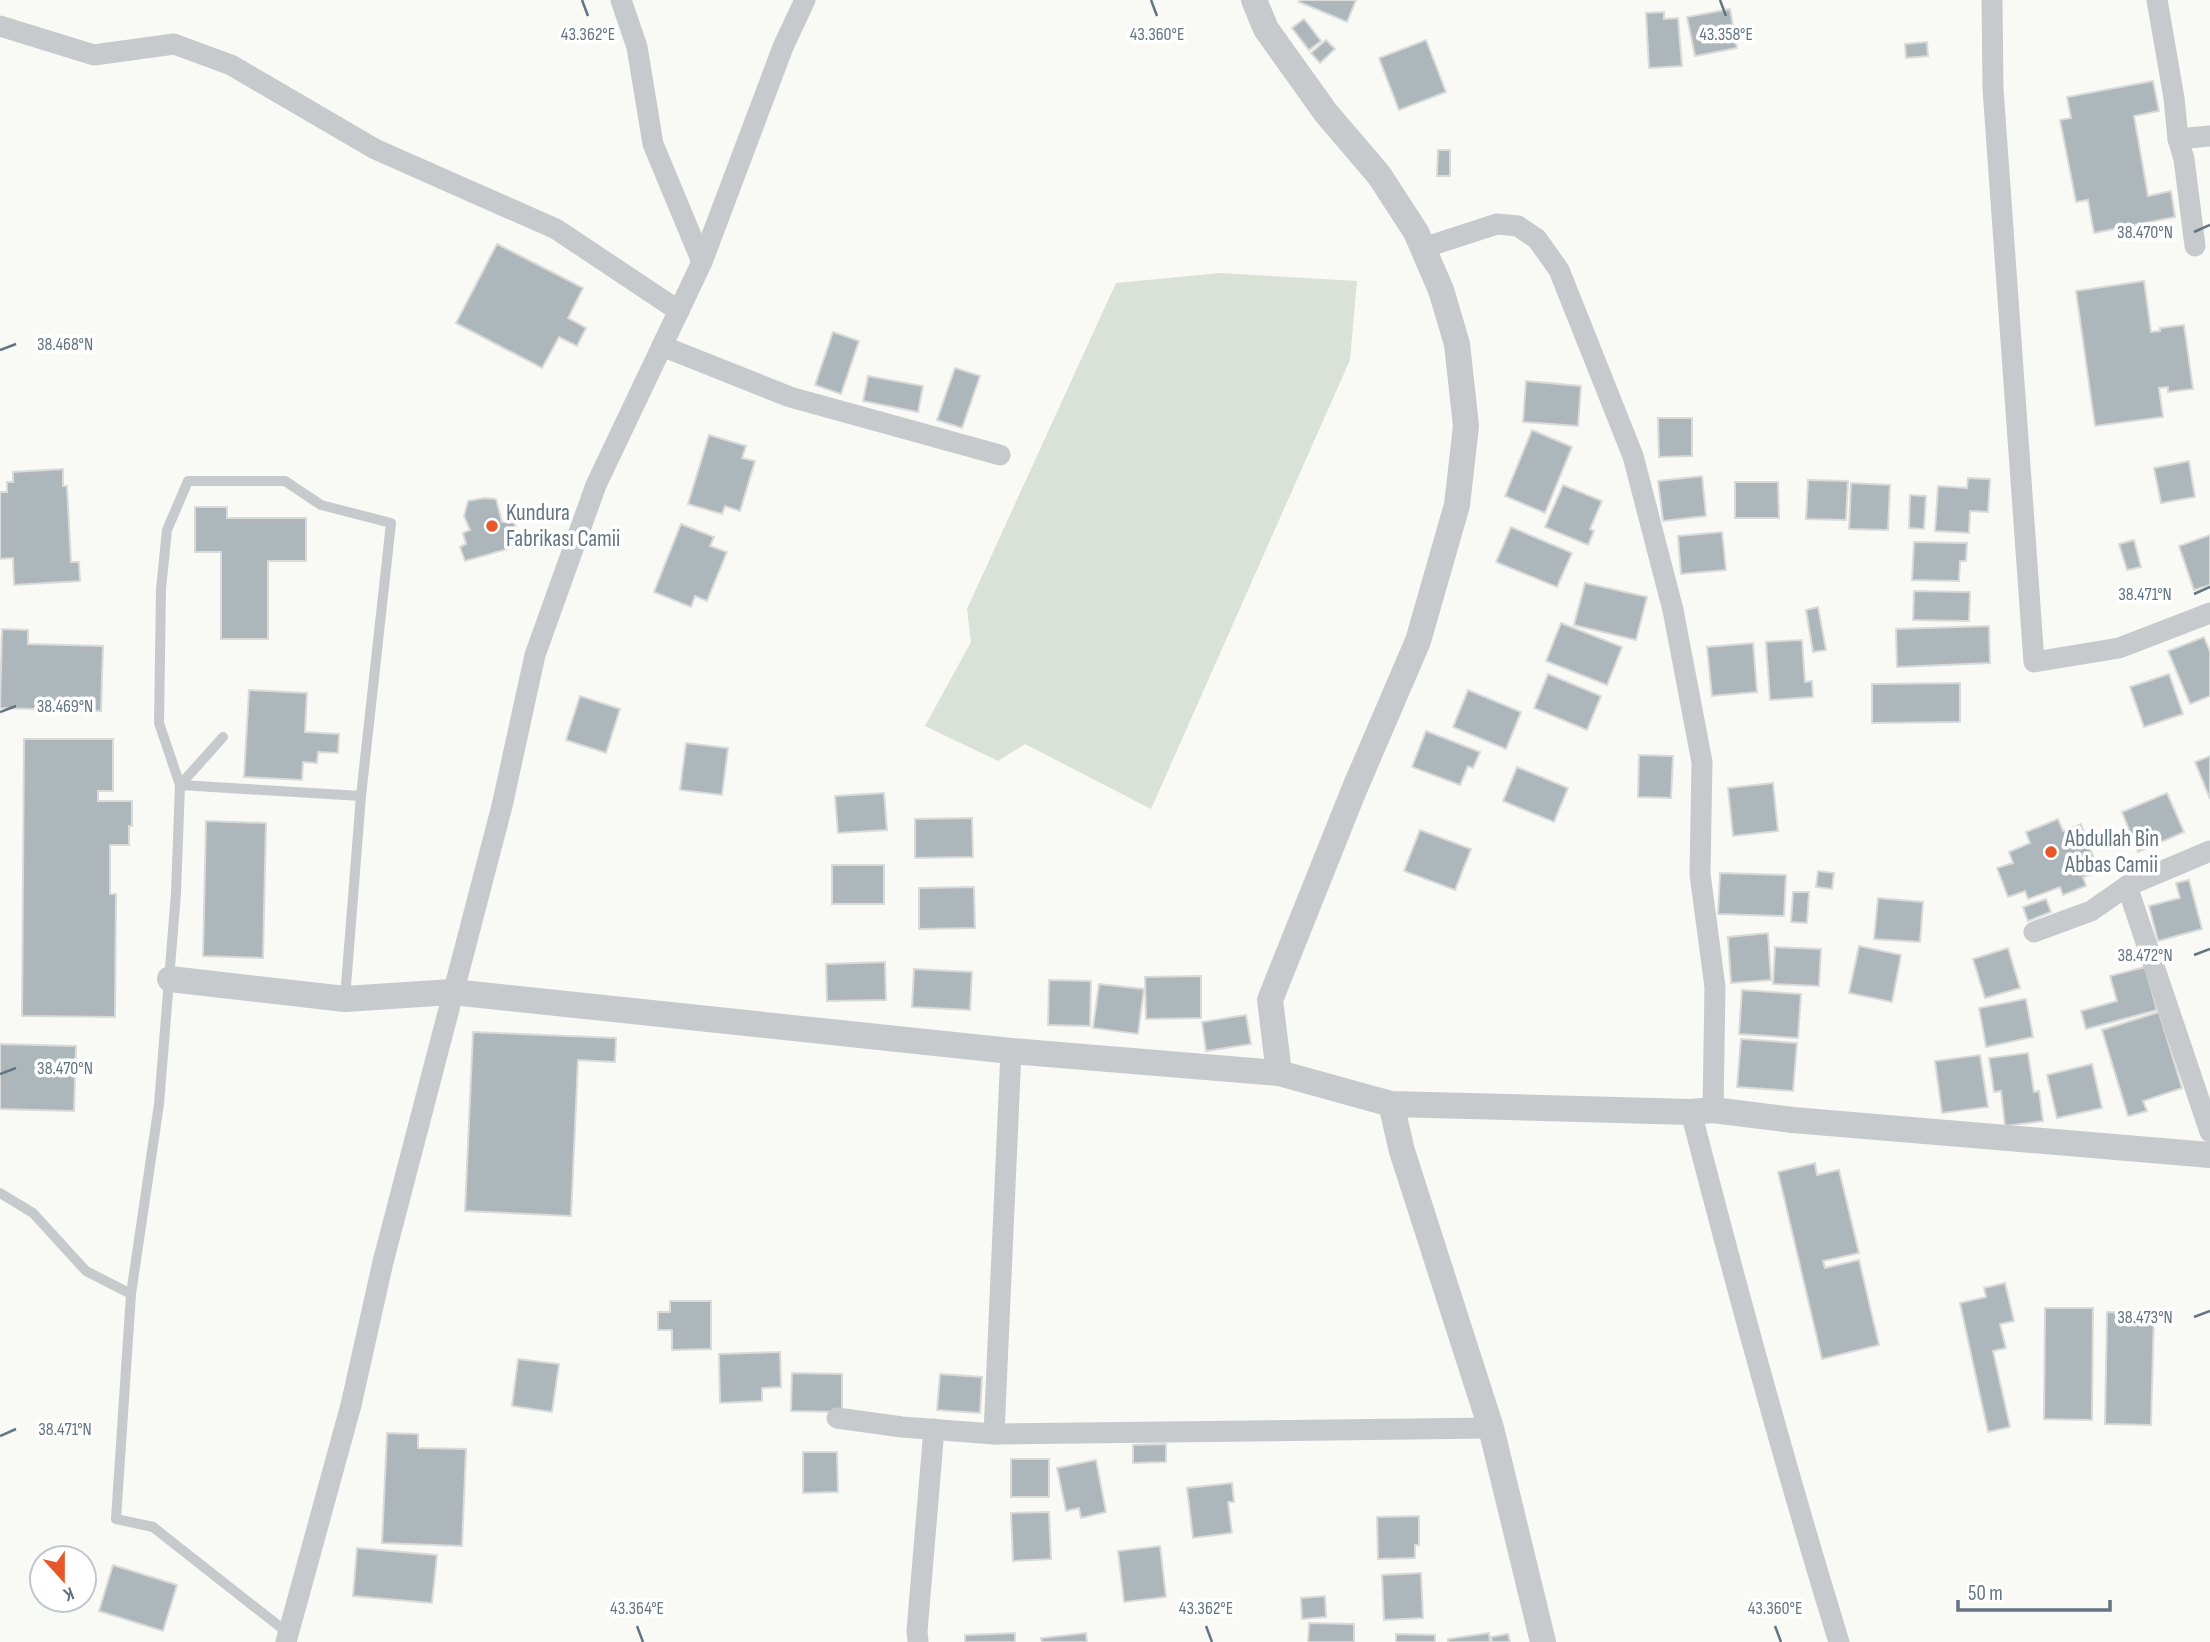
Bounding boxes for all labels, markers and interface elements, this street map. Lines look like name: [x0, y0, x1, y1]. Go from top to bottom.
text: 43.362°E: [561, 24, 615, 45]
text: 43.360°E: [1130, 24, 1184, 45]
text: 43.358°E: [1699, 24, 1753, 45]
text: 38.470°N: [2117, 222, 2173, 243]
text: 38.468°N: [37, 334, 93, 355]
place label: Kundura Fabrikası Camii: [506, 499, 620, 553]
marker: Kundura Fabrikası Camii: [484, 518, 500, 534]
text: 38.471°N: [2118, 584, 2172, 605]
text: 38.469°N: [37, 696, 93, 717]
place label: Abdullah Bin Abbas Camii: [2064, 825, 2159, 879]
marker: Abdullah Bin Abbas Camii: [2043, 844, 2059, 860]
text: 38.472°N: [2117, 945, 2173, 966]
text: 38.470°N: [37, 1058, 93, 1079]
text: 38.473°N: [2117, 1307, 2173, 1328]
text: 38.471°N: [38, 1419, 92, 1440]
north arrow: [28, 1544, 98, 1614]
scale bar: [1958, 1568, 2110, 1612]
text: K: [59, 1581, 77, 1606]
text: 50 m: [1968, 1581, 2003, 1606]
text: 43.364°E: [610, 1598, 664, 1619]
text: 43.362°E: [1179, 1598, 1233, 1619]
text: 43.360°E: [1748, 1598, 1802, 1619]

